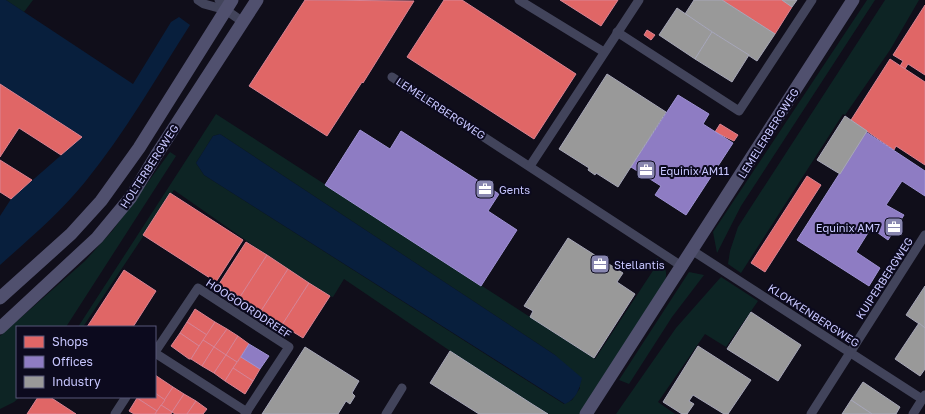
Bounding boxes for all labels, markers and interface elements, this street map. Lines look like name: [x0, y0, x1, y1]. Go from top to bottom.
street label: LEMELERBERGWEG: [394, 74, 488, 142]
street label: LEMELERBERGWEG: [735, 85, 801, 180]
street label: HOLTERBERGWEG: [117, 122, 181, 210]
office icon: Equinix AM11: [635, 159, 657, 181]
place label: Equinix AM11: [660, 164, 729, 177]
office icon: Gents: [474, 178, 496, 200]
place label: Gents: [499, 183, 530, 196]
office icon: Equinix AM7: [883, 216, 905, 238]
place label: Equinix AM7: [816, 221, 880, 234]
street label: KUIPERBERGWEG: [853, 235, 915, 321]
office icon: Stellantis: [589, 253, 611, 275]
place label: Stellantis: [614, 258, 665, 271]
street label: HOOGOORDDREEF: [204, 276, 294, 341]
street label: KLOKKENBERGWEG: [766, 281, 862, 349]
legend: [16, 326, 156, 398]
text: Shops: [52, 334, 88, 349]
text: Offices: [52, 354, 93, 369]
text: Industry: [52, 374, 101, 389]

